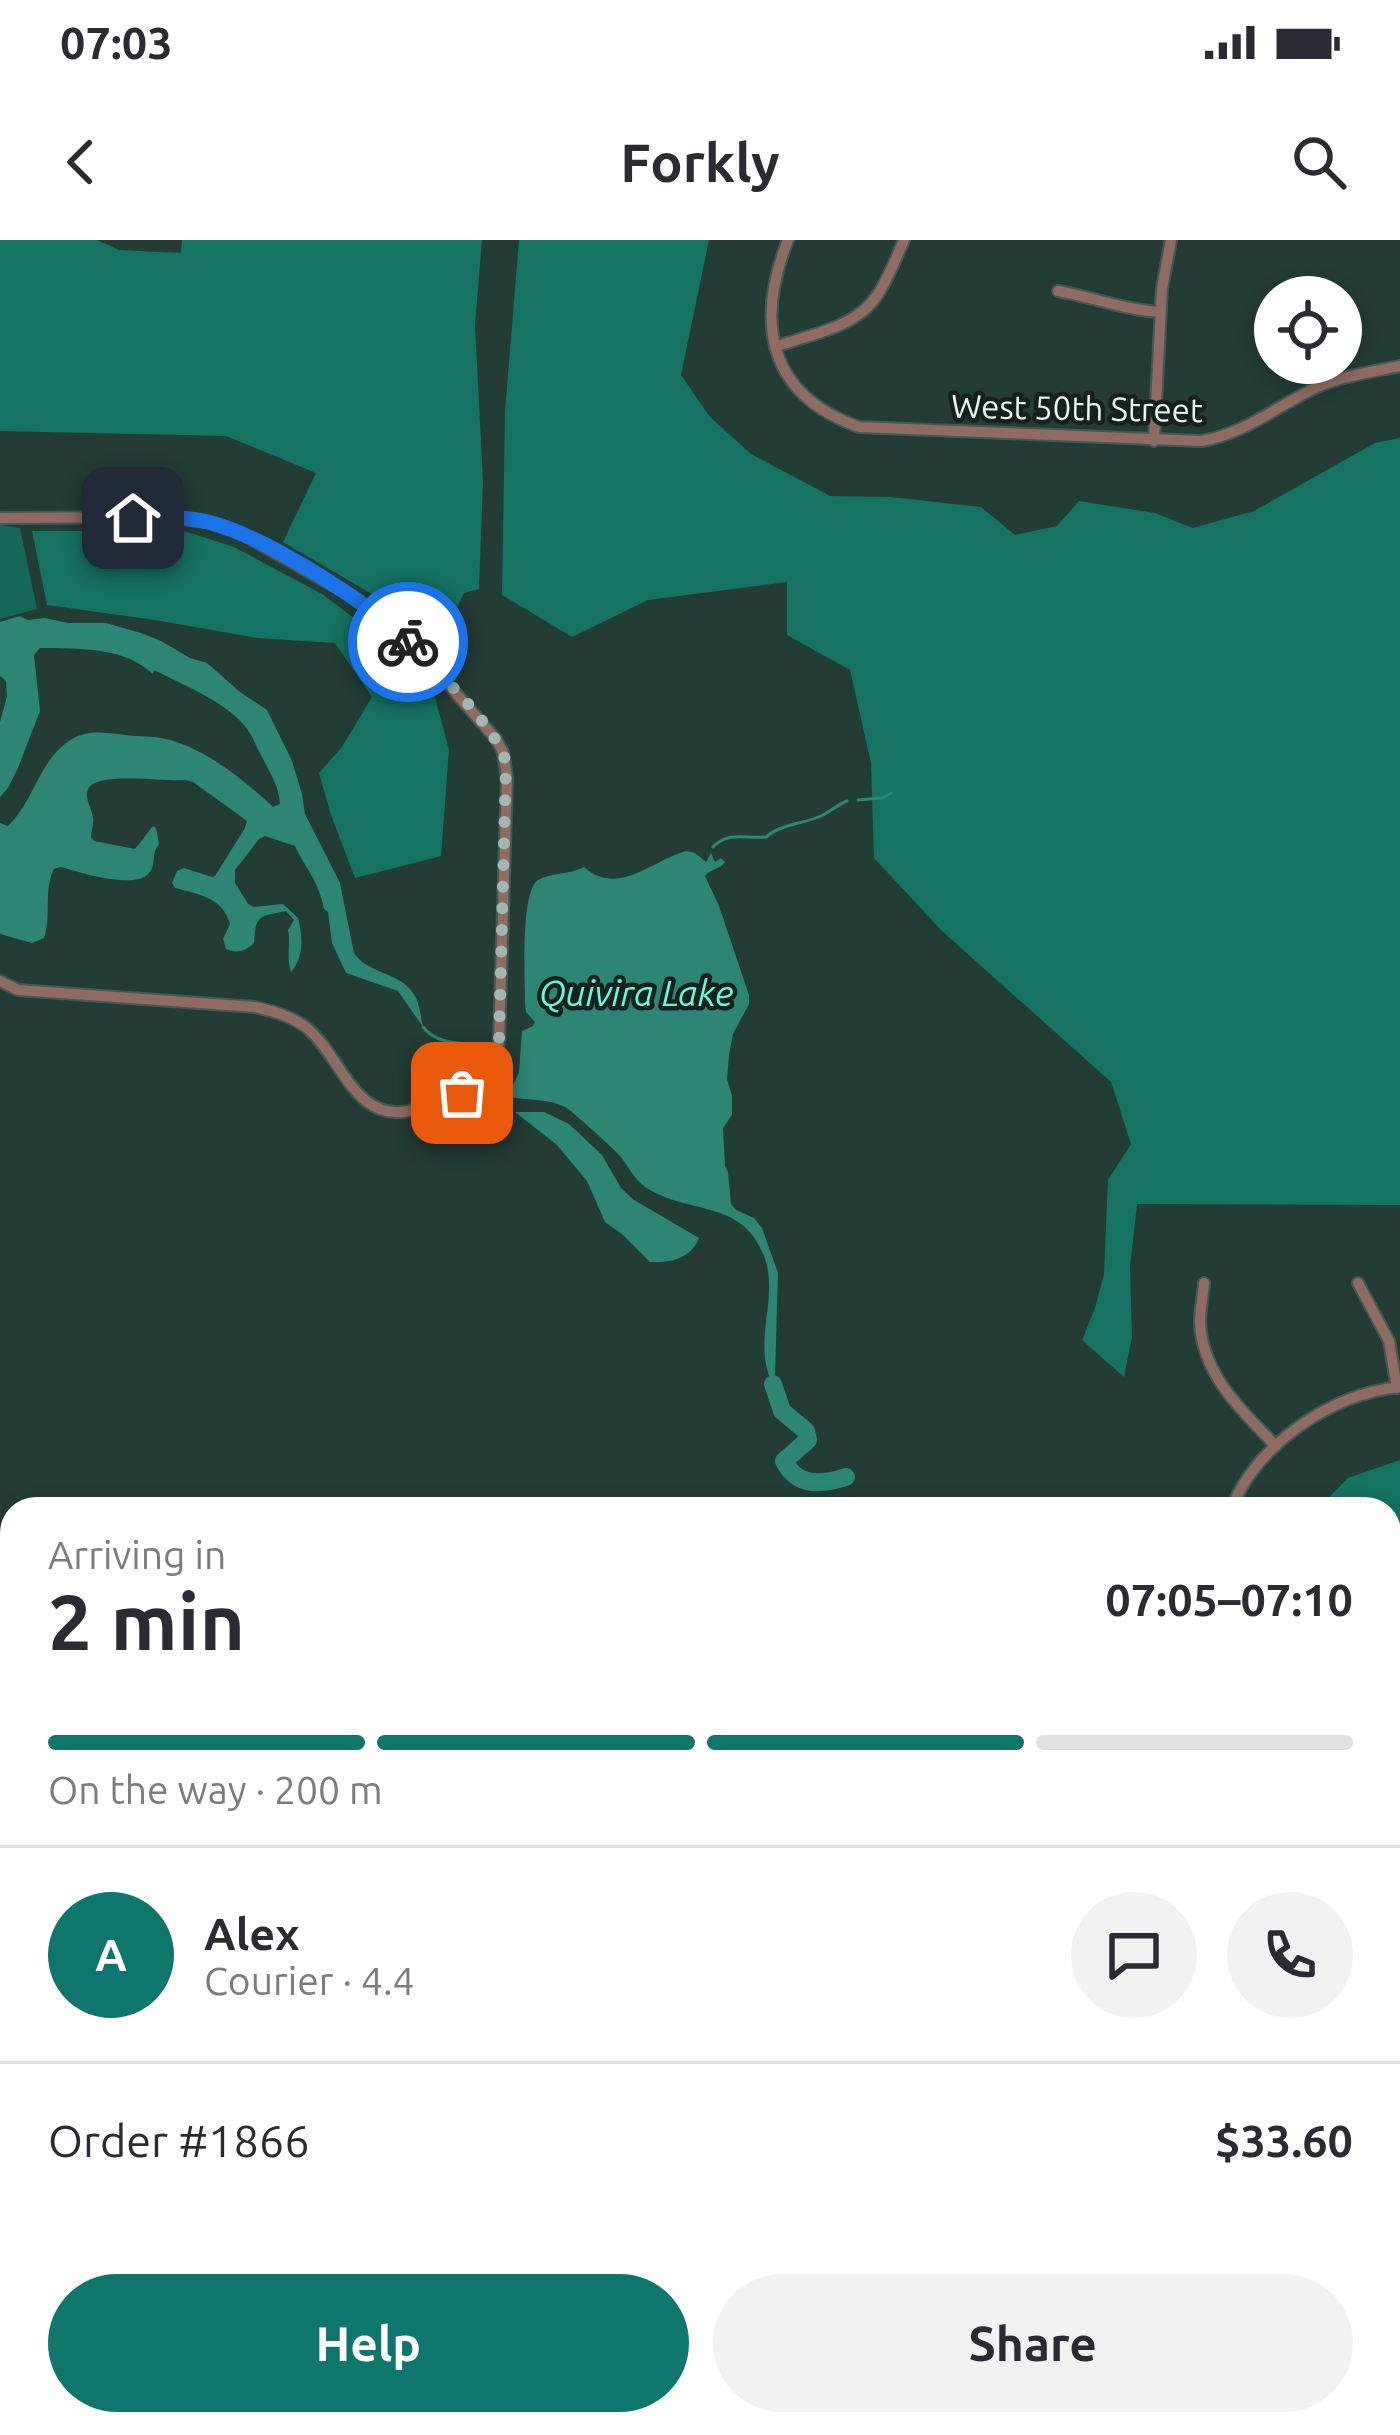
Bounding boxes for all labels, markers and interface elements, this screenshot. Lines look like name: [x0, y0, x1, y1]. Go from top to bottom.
text: 07:03: [60, 17, 173, 68]
icon: back: [48, 129, 114, 195]
icon: search: [1286, 129, 1352, 195]
text: Forkly: [620, 132, 780, 192]
map controls: [1254, 276, 1362, 384]
button: locate: [1254, 276, 1362, 384]
street label: West 50th Street: [951, 387, 1203, 428]
pin: [82, 467, 184, 569]
icon: home: [100, 485, 166, 551]
courier: [348, 582, 468, 702]
icon: bike: [375, 609, 441, 675]
water label: Quivira Lake: [539, 972, 733, 1013]
pin: [411, 1042, 513, 1144]
icon: bag: [429, 1060, 495, 1126]
text: Arriving in: [48, 1533, 226, 1576]
text: 07:05–07:10: [1105, 1574, 1353, 1625]
text: 2 min: [48, 1577, 245, 1665]
text: On the way · 200 m: [48, 1768, 383, 1811]
button: chat: [1071, 1892, 1197, 2018]
button: phone: [1227, 1892, 1353, 2018]
text: Alex: [204, 1908, 300, 1959]
text: A: [95, 1929, 127, 1980]
text: Courier · 4.4: [204, 1959, 415, 2002]
text: Order #1866: [48, 2115, 310, 2166]
text: $33.60: [1215, 2115, 1353, 2166]
button: Help: [48, 2274, 689, 2412]
button: Share: [713, 2274, 1353, 2412]

